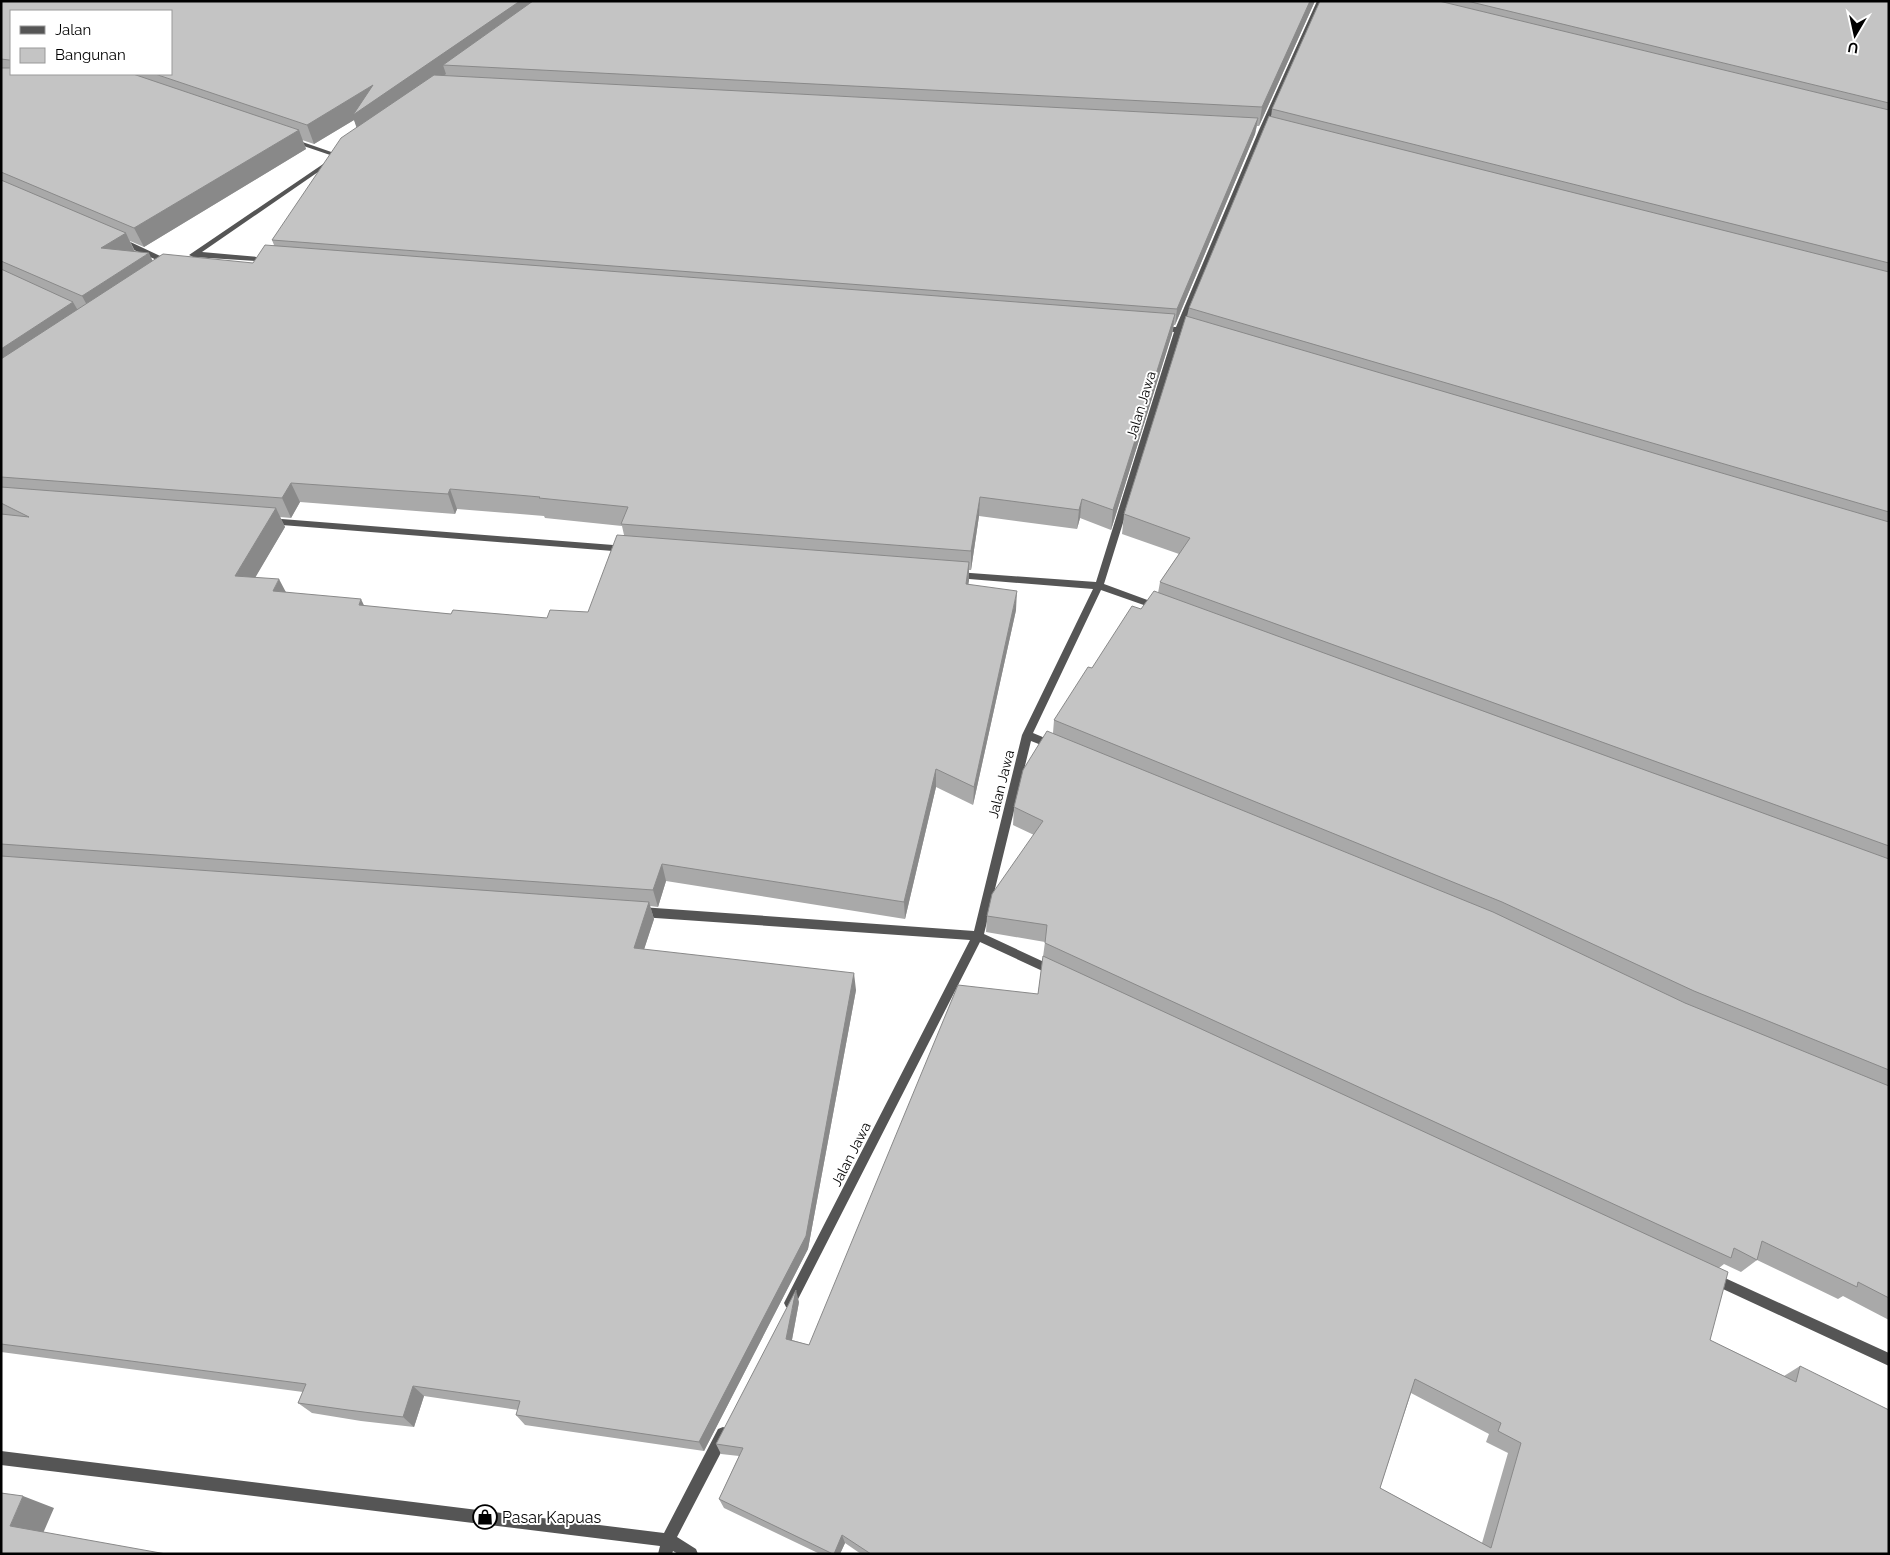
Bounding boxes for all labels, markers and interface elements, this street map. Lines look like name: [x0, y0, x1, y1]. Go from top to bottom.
legend: [10, 10, 172, 75]
north arrow: [1830, 10, 1880, 60]
text: Jalan: [55, 21, 91, 39]
text: U: [1847, 39, 1859, 57]
text: Bangunan: [55, 46, 126, 64]
street label: Jalan Jawa: [1123, 369, 1159, 441]
street label: Jalan Jawa: [985, 748, 1017, 820]
street label: Jalan Jawa: [828, 1119, 874, 1189]
shop icon: Pasar Kapuas: [472, 1504, 498, 1530]
place label: Pasar Kapuas: [502, 1508, 601, 1527]

